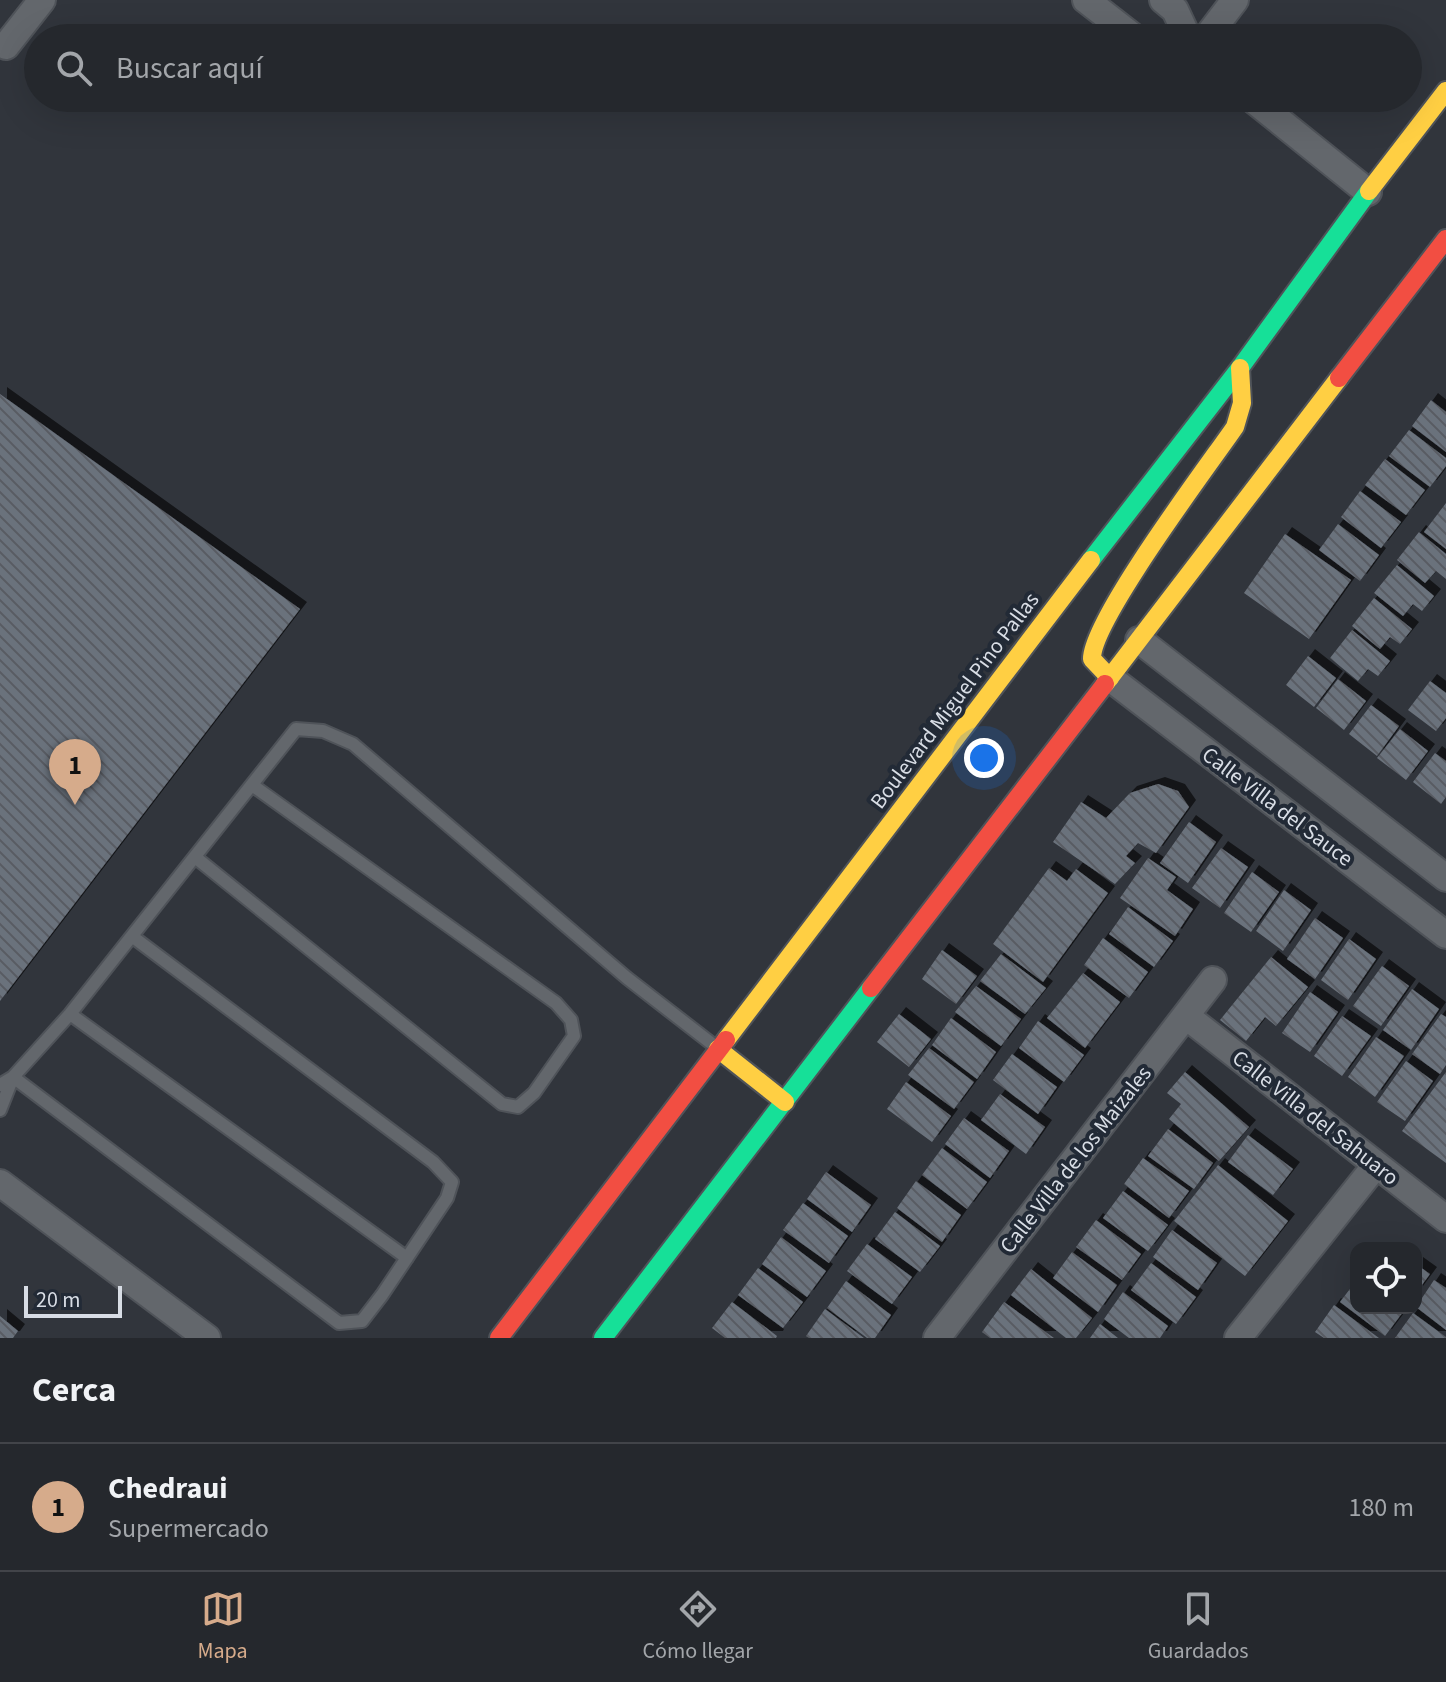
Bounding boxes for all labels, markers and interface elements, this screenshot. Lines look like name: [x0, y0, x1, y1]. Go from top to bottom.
search box: [24, 24, 1422, 112]
icon: search: [52, 46, 96, 90]
text: Buscar aquí: [116, 47, 263, 90]
street label: Boulevard Miguel Pino Pallas: [863, 585, 1047, 816]
your location: [964, 738, 1004, 778]
pin: 1: [49, 739, 101, 805]
street label: Calle Villa del Sauce: [1195, 739, 1360, 874]
street label: Calle Villa del Sahuaro: [1225, 1042, 1406, 1193]
street label: Calle Villa de los Maizales: [992, 1059, 1159, 1260]
map controls: [1350, 1242, 1422, 1314]
button: locate: [1350, 1242, 1422, 1314]
scale bar: [24, 1282, 122, 1318]
text: 20 m: [36, 1284, 81, 1316]
text: Cerca: [32, 1366, 116, 1415]
text: Chedraui: [108, 1467, 228, 1510]
text: 1: [51, 1489, 65, 1526]
text: 180 m: [1348, 1489, 1414, 1526]
text: Supermercado: [108, 1510, 269, 1547]
tab: Mapa: [197, 1587, 248, 1667]
tab: Cómo llegar: [642, 1587, 753, 1667]
tab: Guardados: [1148, 1587, 1249, 1667]

